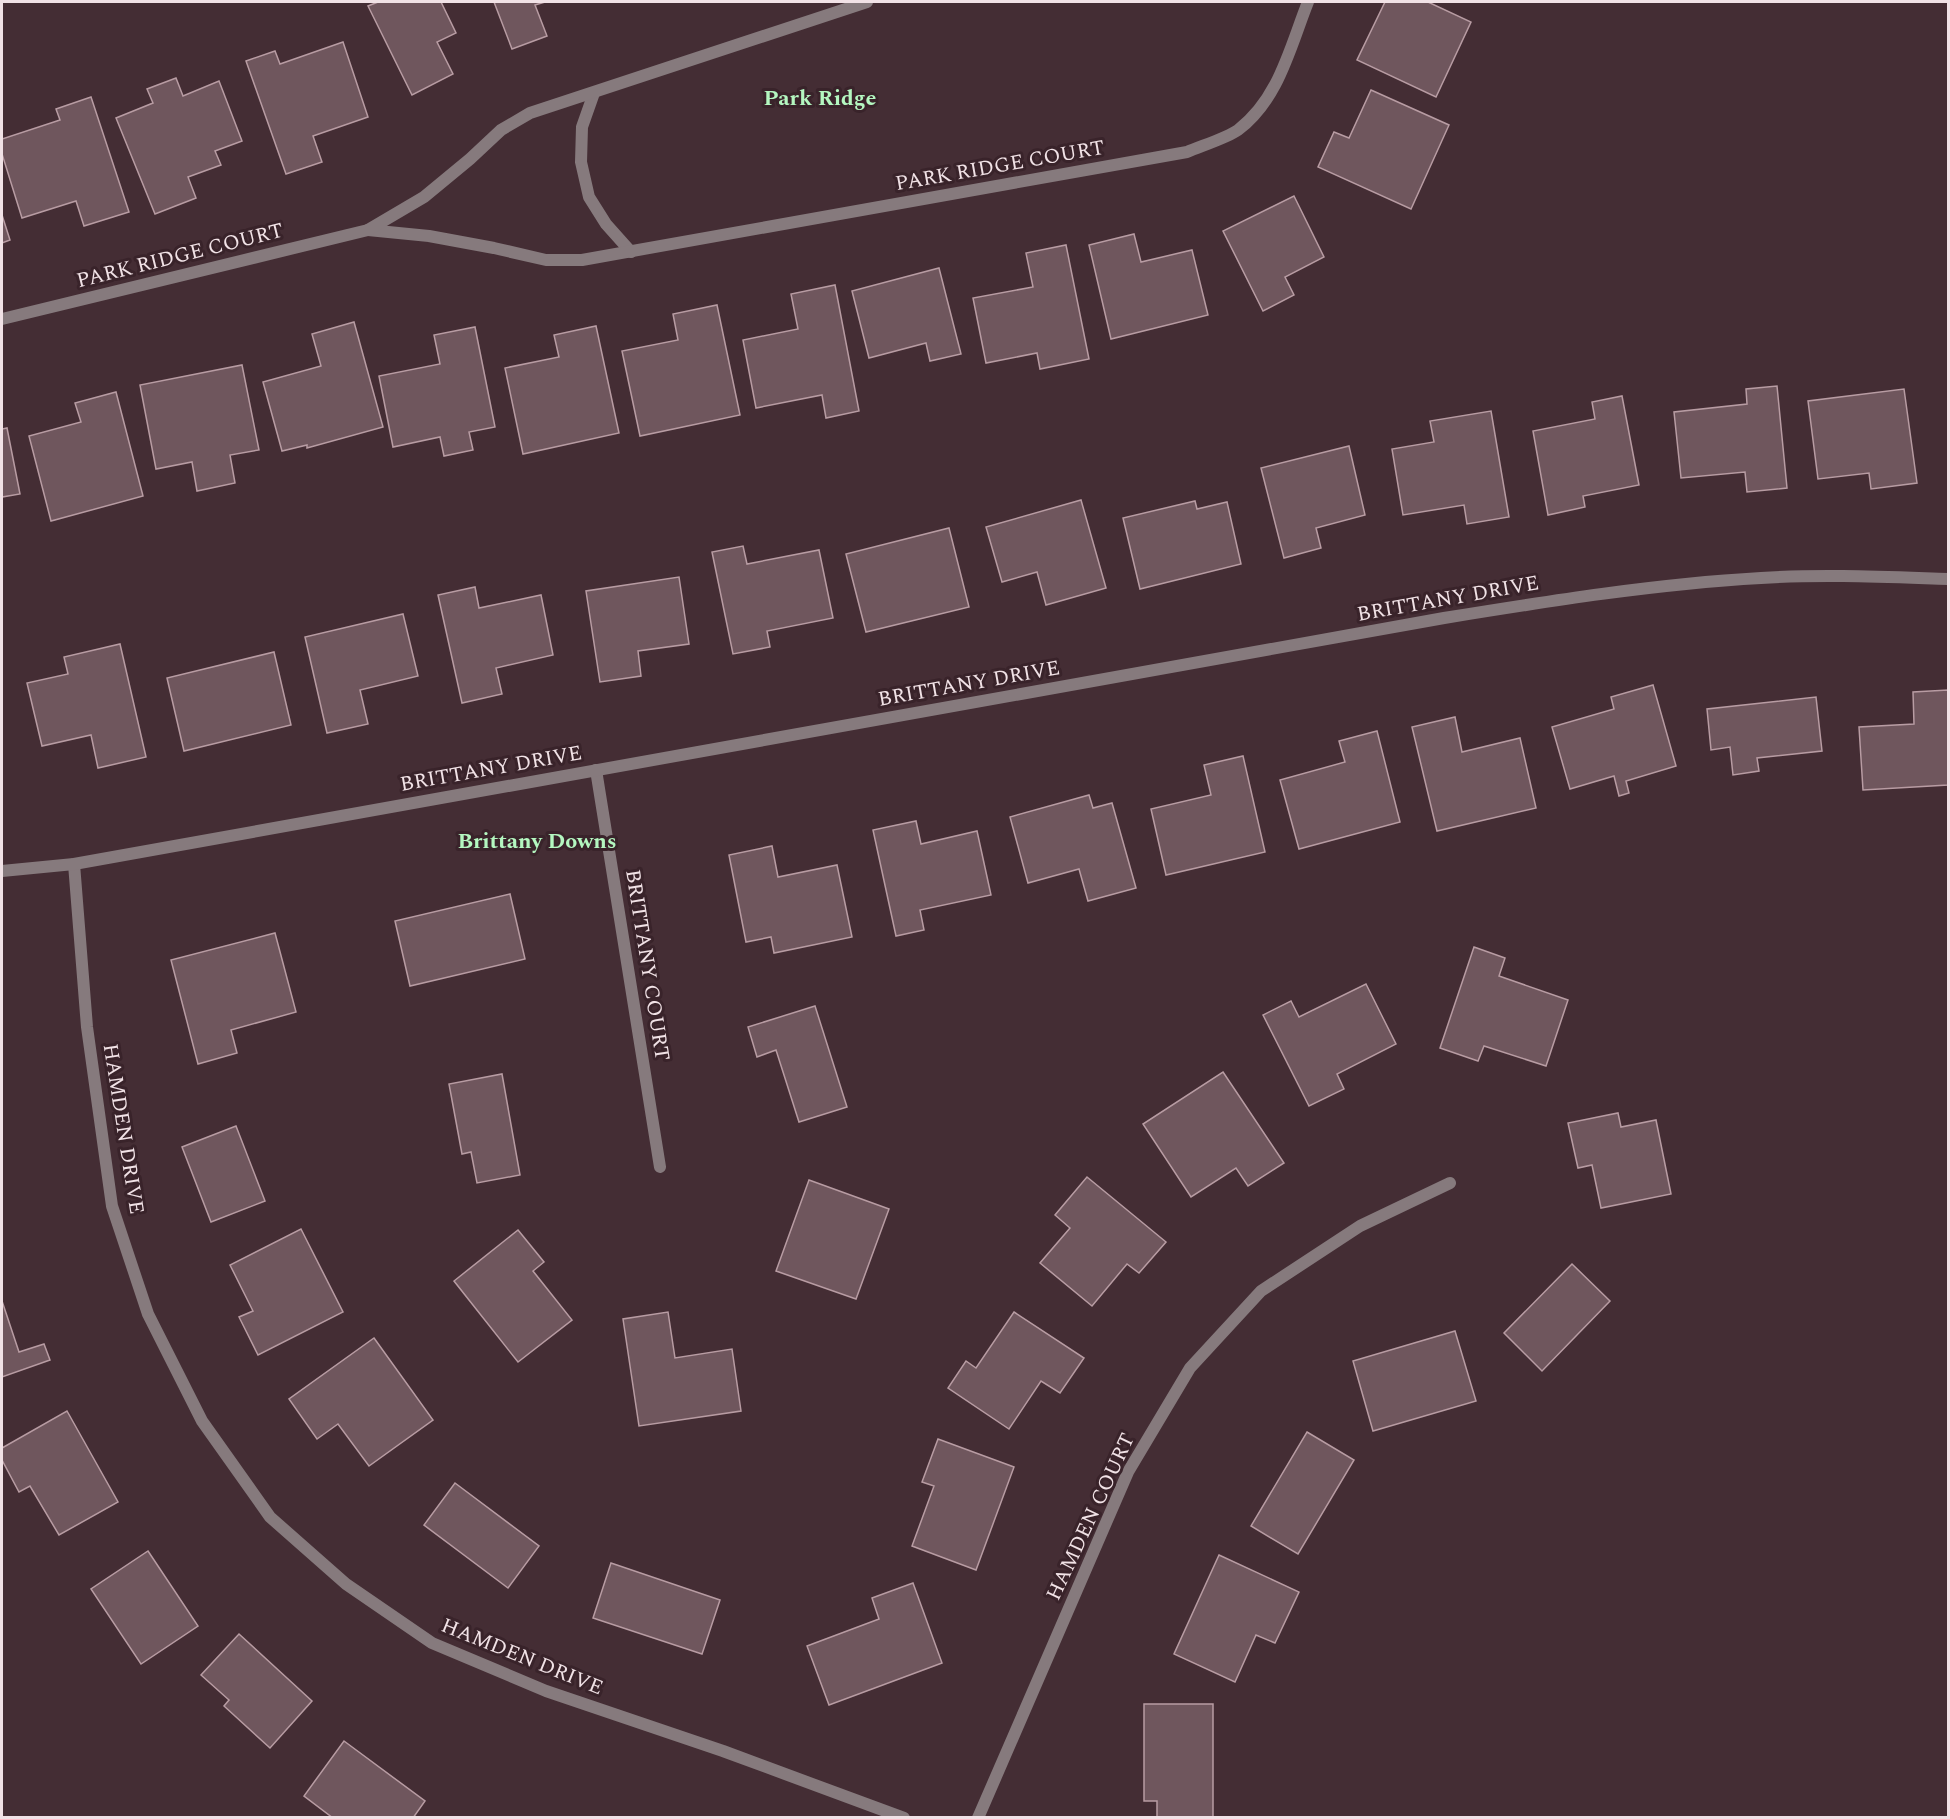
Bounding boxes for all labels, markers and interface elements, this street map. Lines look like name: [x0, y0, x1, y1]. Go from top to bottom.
district label: Park Ridge: [763, 82, 877, 115]
street label: PARK RIDGE COURT: [893, 132, 1107, 200]
street label: PARK RIDGE COURT: [73, 215, 287, 297]
street label: BRITTANY DRIVE: [1355, 567, 1541, 631]
street label: BRITTANY DRIVE: [876, 652, 1062, 716]
street label: BRITTANY DRIVE: [398, 737, 584, 801]
district label: Brittany Downs: [457, 825, 617, 858]
street label: BRITTANY COURT: [616, 867, 678, 1063]
street label: HAMDEN DRIVE: [94, 1041, 152, 1217]
street label: HAMDEN COURT: [1038, 1428, 1144, 1606]
street label: HAMDEN DRIVE: [436, 1610, 608, 1704]

